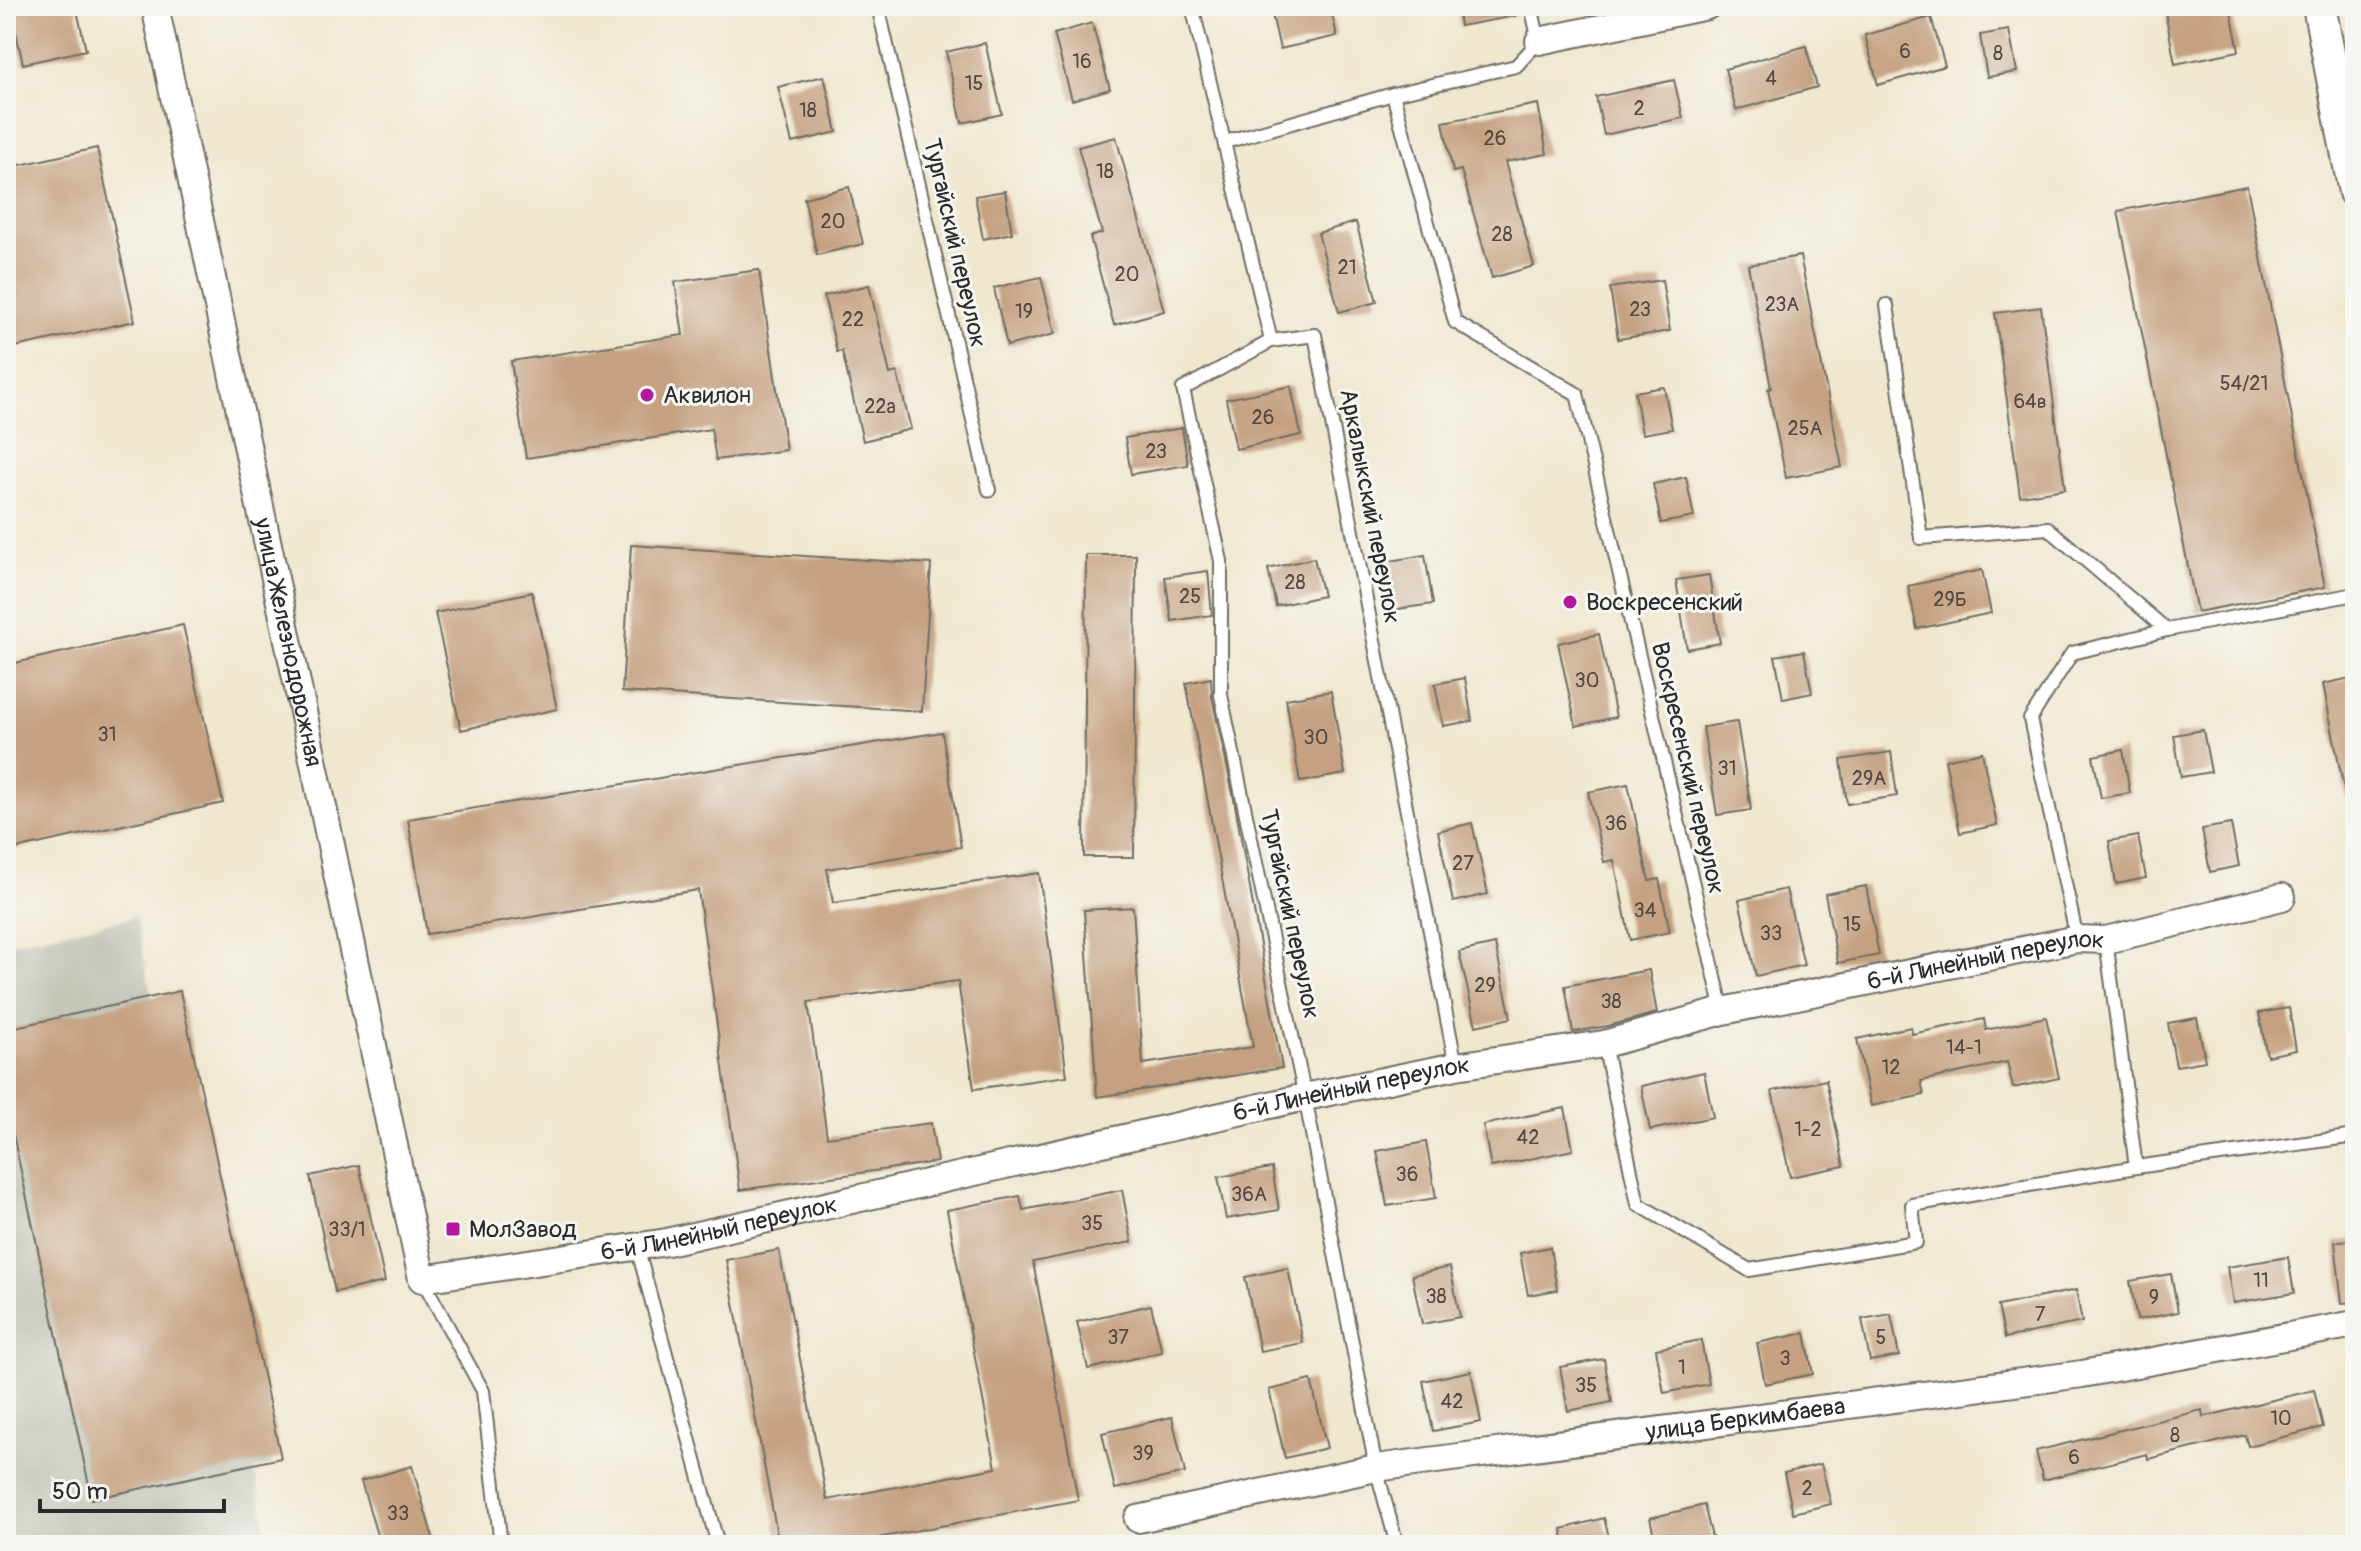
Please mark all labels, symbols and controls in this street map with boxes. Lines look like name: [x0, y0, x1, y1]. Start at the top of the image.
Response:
house number: 6: [1899, 39, 1911, 64]
house number: 8: [1993, 41, 2003, 66]
house number: 16: [1072, 49, 1092, 74]
house number: 4: [1765, 66, 1777, 91]
house number: 15: [965, 71, 983, 96]
house number: 2: [1633, 96, 1645, 121]
house number: 18: [799, 98, 817, 123]
house number: 26: [1484, 126, 1506, 151]
street label: Тургайский переулок: [917, 136, 993, 350]
house number: 18: [1096, 159, 1114, 184]
house number: 20: [821, 209, 845, 234]
house number: 28: [1491, 222, 1513, 247]
house number: 21: [1338, 255, 1357, 280]
house number: 20: [1115, 262, 1139, 287]
house number: 23А: [1765, 292, 1799, 317]
house number: 23: [1629, 297, 1651, 322]
house number: 19: [1015, 299, 1033, 324]
house number: 22: [842, 307, 864, 332]
house number: 54/21: [2220, 371, 2268, 396]
place label: Аквилон: [663, 381, 751, 410]
marker: Аквилон: [638, 386, 656, 404]
street label: Аркалыкский переулок: [1333, 386, 1407, 626]
house number: 64в: [2013, 389, 2047, 414]
house number: 22а: [864, 394, 896, 419]
house number: 26: [1252, 405, 1274, 430]
house number: 25А: [1788, 416, 1823, 441]
house number: 23: [1145, 439, 1167, 464]
street label: улица Железнодорожная: [248, 514, 329, 769]
house number: 28: [1284, 570, 1306, 595]
house number: 25: [1179, 584, 1201, 609]
house number: 29Б: [1933, 587, 1967, 612]
place label: Воскресенский: [1586, 588, 1743, 617]
marker: Воскресенский: [1561, 593, 1579, 611]
street label: Воскресенский переулок: [1645, 639, 1731, 897]
house number: 30: [1575, 668, 1599, 693]
house number: 31: [98, 722, 116, 747]
house number: 30: [1304, 725, 1328, 750]
house number: 31: [1718, 756, 1736, 781]
house number: 29А: [1852, 766, 1886, 791]
street label: Тургайский переулок: [1254, 807, 1326, 1021]
house number: 36: [1605, 811, 1627, 836]
house number: 27: [1452, 851, 1474, 876]
house number: 34: [1634, 898, 1657, 923]
house number: 15: [1843, 912, 1861, 937]
house number: 33: [1760, 921, 1782, 946]
street label: 6-й Линейный переулок: [1865, 924, 2105, 996]
house number: 29: [1474, 973, 1496, 998]
house number: 38: [1600, 989, 1622, 1014]
house number: 14-1: [1946, 1035, 1982, 1060]
street label: 6-й Линейный переулок: [1230, 1050, 1472, 1127]
house number: 12: [1882, 1055, 1901, 1080]
house number: 1-2: [1794, 1117, 1822, 1142]
house number: 42: [1517, 1125, 1539, 1150]
house number: 36: [1396, 1162, 1418, 1187]
house number: 36А: [1231, 1182, 1267, 1207]
street label: 6-й Линейный переулок: [599, 1189, 840, 1266]
house number: 35: [1081, 1211, 1103, 1236]
place label: МолЗавод: [469, 1215, 577, 1244]
house number: 33/1: [328, 1217, 366, 1242]
marker: МолЗавод: [444, 1220, 462, 1238]
house number: 11: [2253, 1268, 2269, 1293]
house number: 38: [1425, 1284, 1447, 1309]
house number: 9: [2149, 1285, 2159, 1310]
house number: 7: [2035, 1302, 2046, 1327]
house number: 37: [1107, 1325, 1129, 1350]
house number: 5: [1876, 1325, 1886, 1350]
house number: 3: [1779, 1346, 1791, 1371]
house number: 1: [1678, 1355, 1686, 1380]
house number: 35: [1575, 1373, 1597, 1398]
house number: 42: [1441, 1389, 1463, 1414]
street label: улица Беркимбаева: [1643, 1391, 1847, 1447]
house number: 10: [2270, 1406, 2292, 1431]
house number: 8: [2170, 1423, 2180, 1448]
house number: 39: [1132, 1441, 1154, 1466]
house number: 6: [2068, 1445, 2080, 1470]
scale bar: [40, 1463, 224, 1513]
house number: 2: [1801, 1476, 1813, 1501]
text: 50 m: [52, 1477, 108, 1506]
house number: 33: [387, 1501, 409, 1526]

